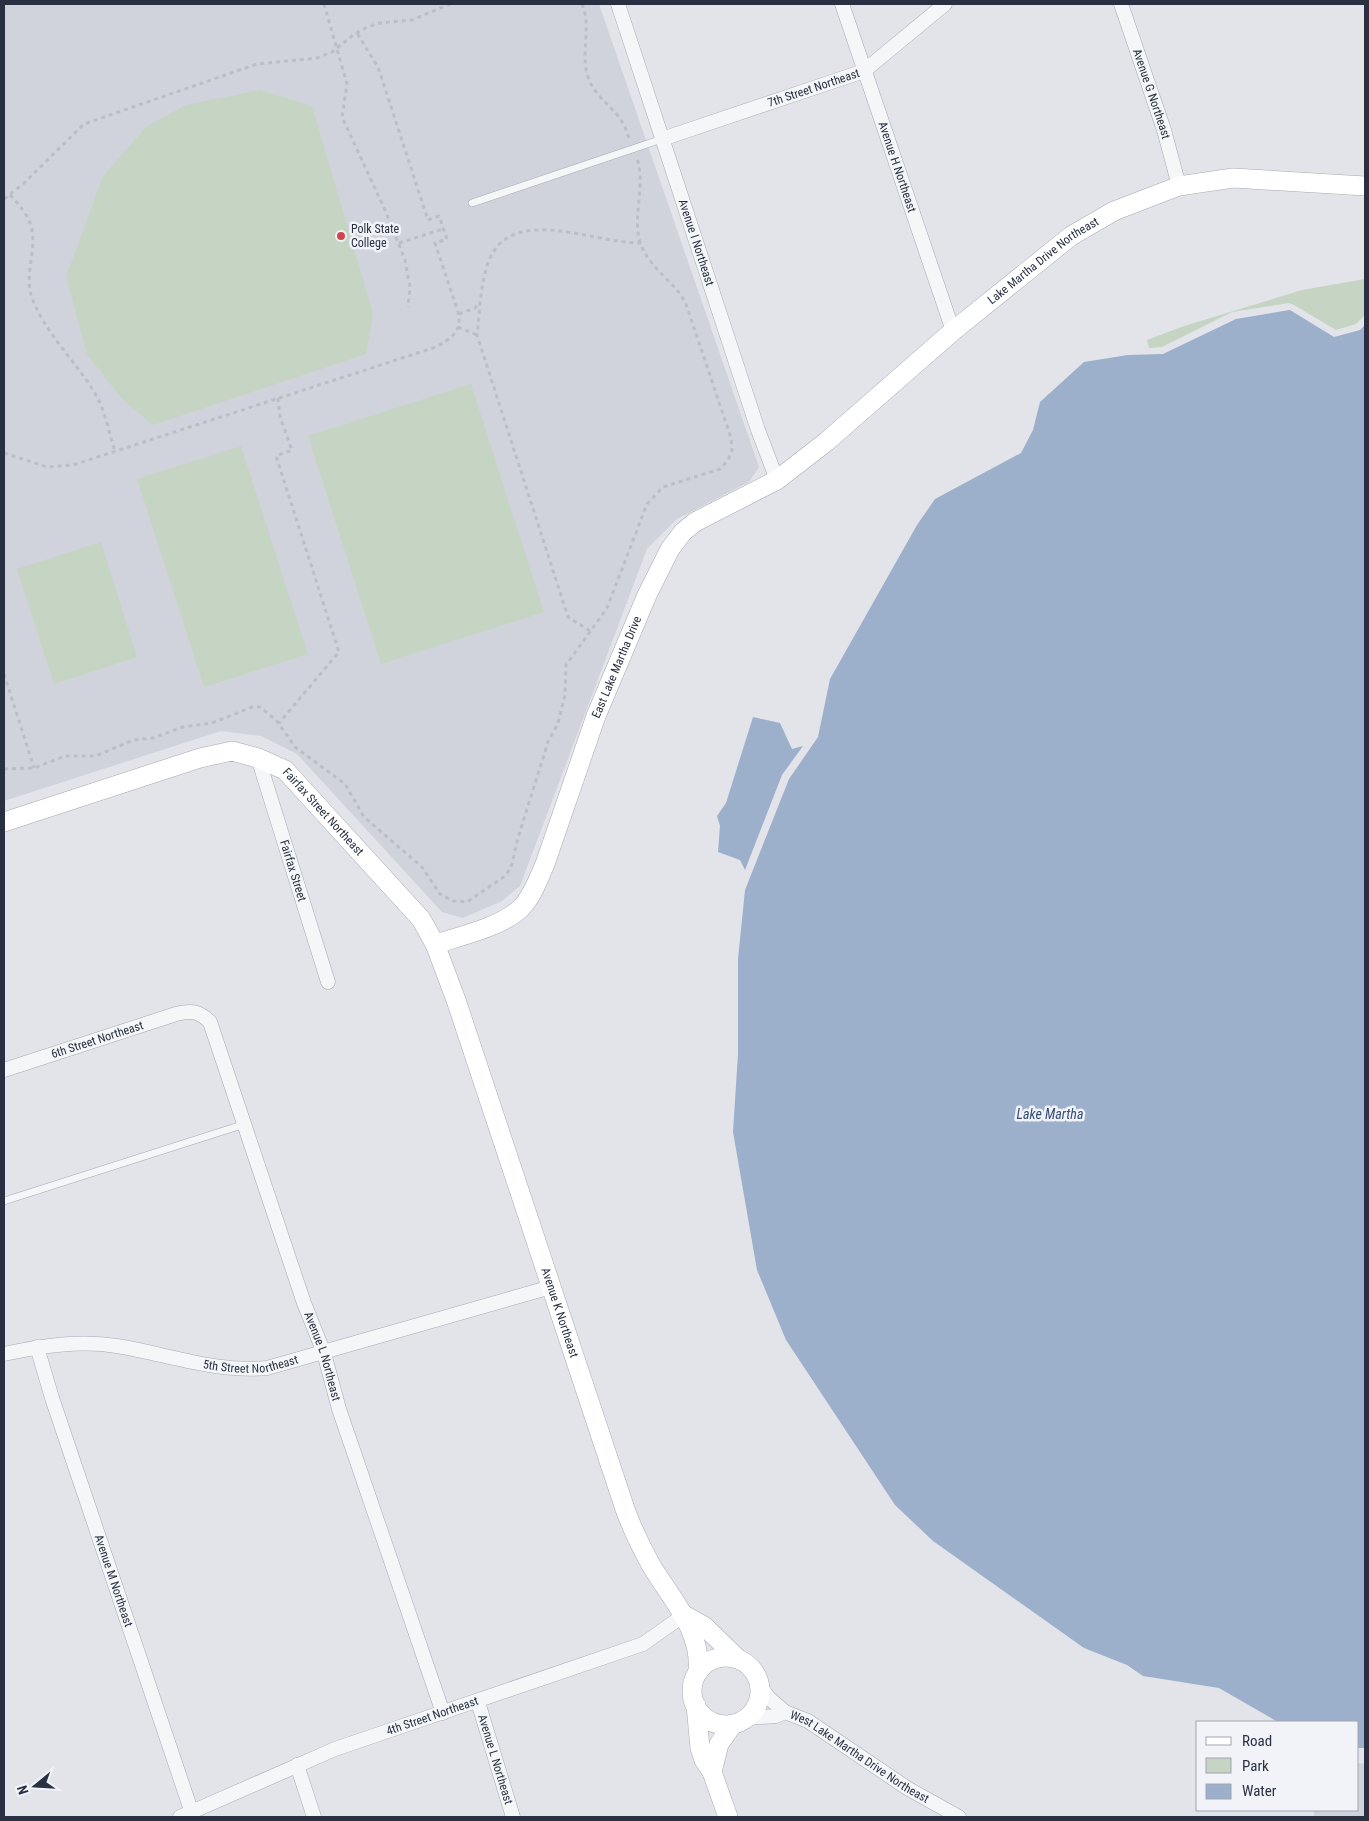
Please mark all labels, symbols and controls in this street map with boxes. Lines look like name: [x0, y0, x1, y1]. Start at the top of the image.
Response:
street label: Avenue G Northeast: [1130, 47, 1173, 141]
street label: 7th Street Northeast: [766, 66, 862, 110]
street label: Avenue H Northeast: [875, 120, 919, 214]
street label: Avenue I Northeast: [676, 197, 717, 288]
street label: Lake Martha Drive Northeast: [985, 214, 1102, 307]
place label: Polk State College: [351, 222, 400, 250]
marker: Polk State College: [335, 230, 347, 242]
street label: East Lake Martha Drive: [589, 614, 644, 720]
street label: Fairfax Street Northeast: [280, 765, 367, 859]
street label: Fairfax Street: [277, 838, 309, 903]
street label: 6th Street Northeast: [49, 1018, 145, 1061]
water label: Lake Martha: [1017, 1106, 1083, 1122]
street label: Avenue K Northeast: [538, 1266, 581, 1360]
street label: Avenue L Northeast: [301, 1310, 344, 1403]
street label: 5th Street Northeast: [202, 1352, 300, 1376]
street label: Avenue M Northeast: [92, 1533, 136, 1629]
street label: 4th Street Northeast: [384, 1694, 480, 1738]
street label: West Lake Martha Drive Northeast: [788, 1708, 932, 1806]
street label: Avenue L Northeast: [475, 1713, 516, 1806]
legend: [1196, 1721, 1359, 1811]
text: Road: [1242, 1732, 1272, 1750]
text: Park: [1242, 1757, 1269, 1775]
north arrow: [10, 1761, 60, 1811]
text: Water: [1242, 1782, 1277, 1800]
text: N: [14, 1783, 32, 1797]

